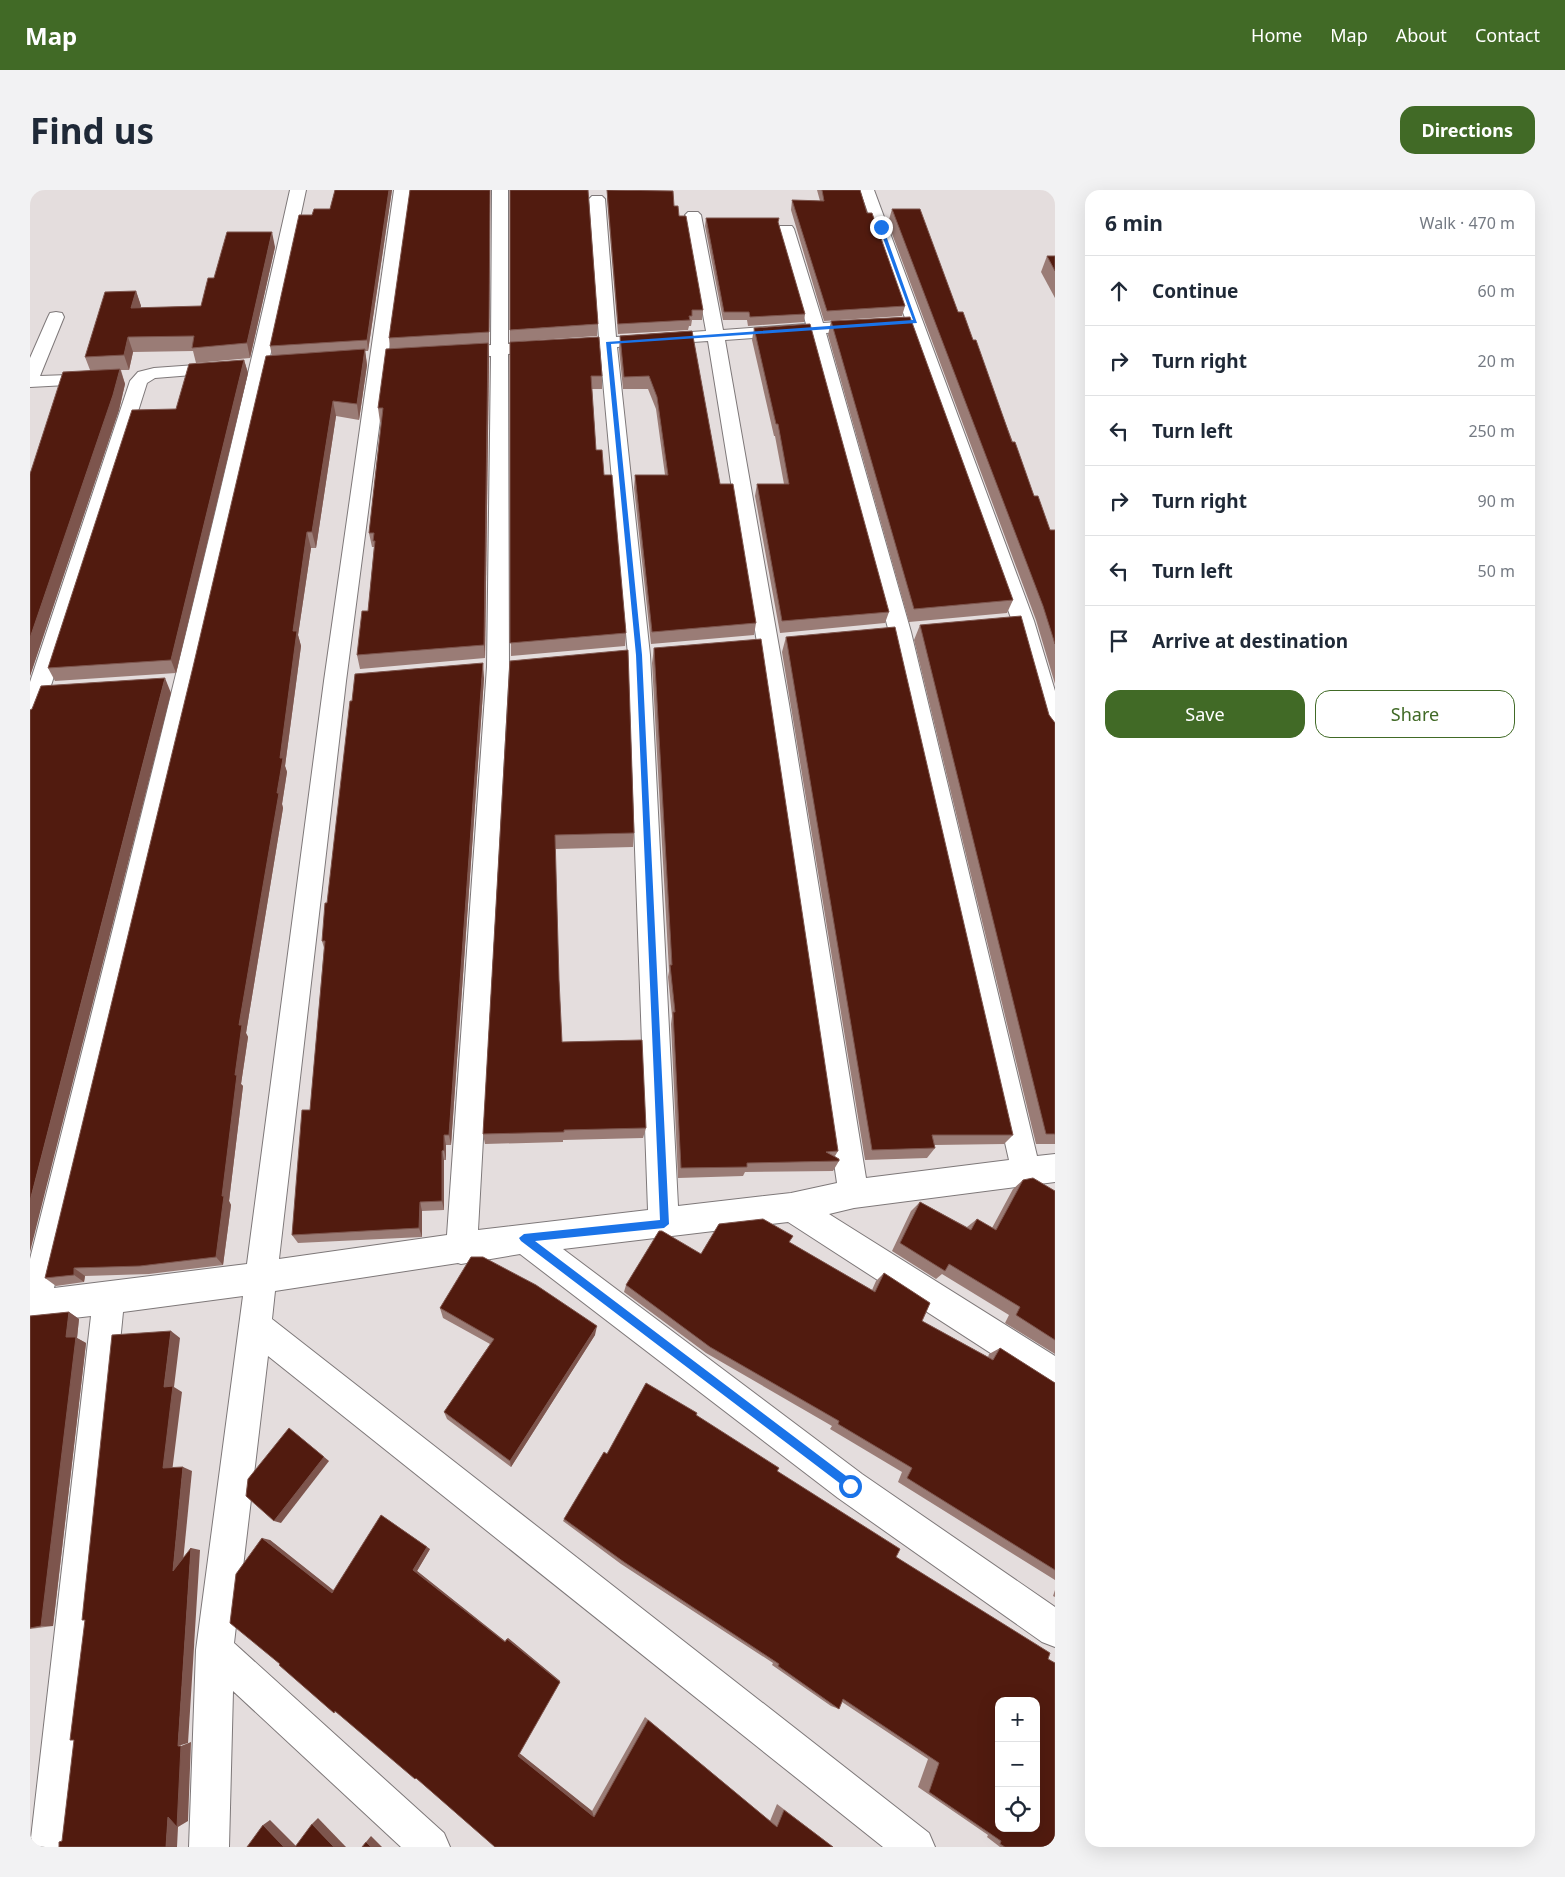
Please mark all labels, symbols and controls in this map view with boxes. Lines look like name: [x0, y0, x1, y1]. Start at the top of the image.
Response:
text: Map: [25, 19, 77, 52]
text: Home: [1251, 23, 1302, 47]
text: Map: [1330, 23, 1368, 47]
text: About: [1396, 23, 1447, 47]
text: Contact: [1475, 23, 1540, 47]
button: Directions: [1400, 106, 1535, 154]
text: Find us: [30, 107, 154, 154]
text: 6 min: [1105, 209, 1163, 237]
text: Walk · 470 m: [1420, 212, 1515, 234]
route end: [870, 216, 893, 239]
icon: ahead: [1105, 277, 1133, 305]
text: Continue: [1152, 278, 1238, 304]
text: 60 m: [1478, 280, 1515, 302]
icon: right: [1105, 347, 1133, 375]
text: Turn right: [1152, 348, 1247, 374]
text: 20 m: [1478, 350, 1515, 372]
icon: left: [1105, 417, 1133, 445]
text: Turn left: [1152, 418, 1233, 444]
text: 250 m: [1468, 420, 1515, 442]
icon: right: [1105, 487, 1133, 515]
text: Turn right: [1152, 488, 1247, 514]
text: 90 m: [1478, 490, 1515, 512]
icon: left: [1105, 557, 1133, 585]
text: Turn left: [1152, 558, 1233, 584]
text: 50 m: [1478, 560, 1515, 582]
icon: arrive: [1105, 627, 1133, 655]
text: Arrive at destination: [1152, 628, 1348, 654]
button: Save: [1105, 690, 1305, 738]
button: Share: [1315, 690, 1515, 738]
route start: [839, 1475, 862, 1498]
map controls: [995, 1697, 1040, 1832]
button: +: [995, 1697, 1040, 1742]
button: −: [995, 1742, 1040, 1787]
button: locate: [995, 1787, 1040, 1832]

